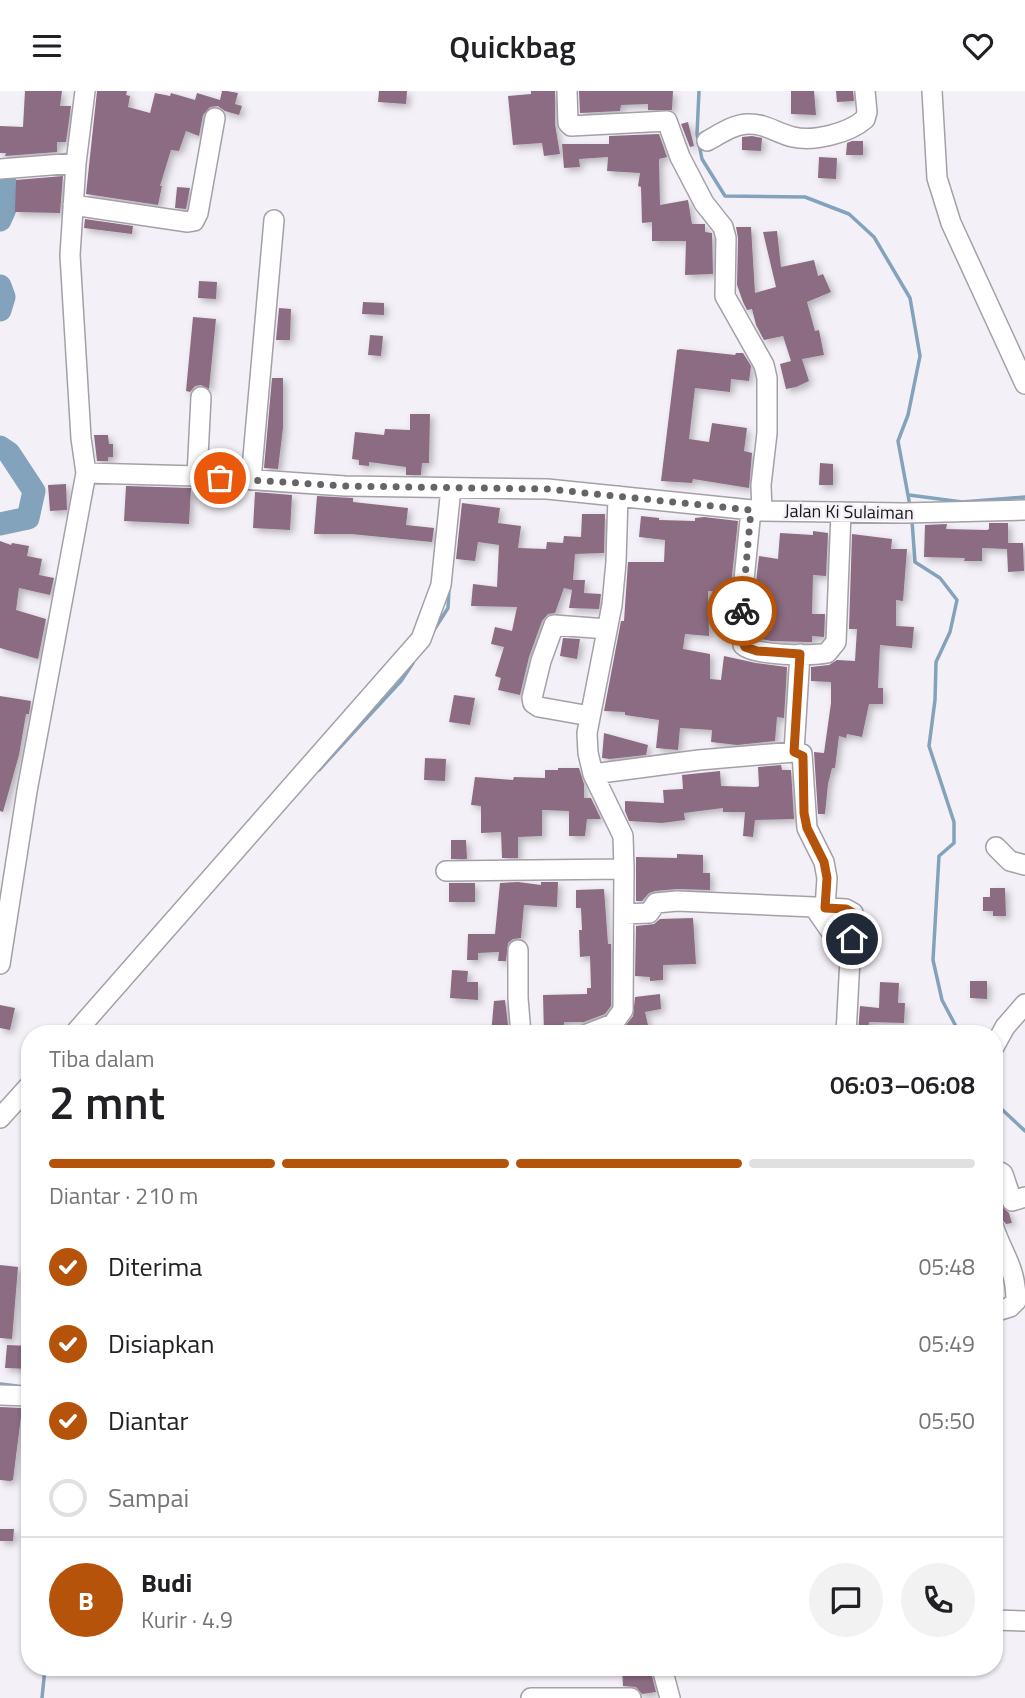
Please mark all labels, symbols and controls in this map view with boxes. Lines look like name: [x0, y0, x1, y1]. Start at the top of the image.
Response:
text: Quickbag: [449, 22, 576, 70]
icon: menu: [28, 27, 66, 65]
icon: heart: [959, 27, 997, 65]
pin: [190, 448, 250, 508]
icon: bag: [201, 459, 239, 497]
street label: Jalan Ki Sulaiman: [784, 497, 914, 526]
courier: [707, 576, 777, 646]
icon: bike: [723, 592, 761, 630]
pin: [822, 909, 882, 969]
icon: home: [833, 920, 871, 958]
text: Tiba dalam: [49, 1041, 155, 1076]
text: 06:03–06:08: [830, 1065, 975, 1104]
text: 2 mnt: [49, 1067, 165, 1137]
text: Diantar · 210 m: [49, 1178, 198, 1213]
text: Diterima: [108, 1247, 202, 1286]
icon: check: [49, 1248, 87, 1286]
text: 05:48: [918, 1249, 975, 1284]
text: Disiapkan: [108, 1324, 214, 1363]
icon: check: [49, 1325, 87, 1363]
text: 05:49: [918, 1326, 975, 1361]
text: Diantar: [108, 1401, 189, 1440]
icon: check: [49, 1402, 87, 1440]
text: 05:50: [918, 1403, 975, 1438]
text: Sampai: [108, 1478, 189, 1517]
text: Budi: [141, 1563, 192, 1602]
button: chat: [809, 1563, 883, 1637]
button: phone: [901, 1563, 975, 1637]
text: B: [78, 1581, 94, 1620]
text: Kurir · 4.9: [141, 1602, 233, 1637]

